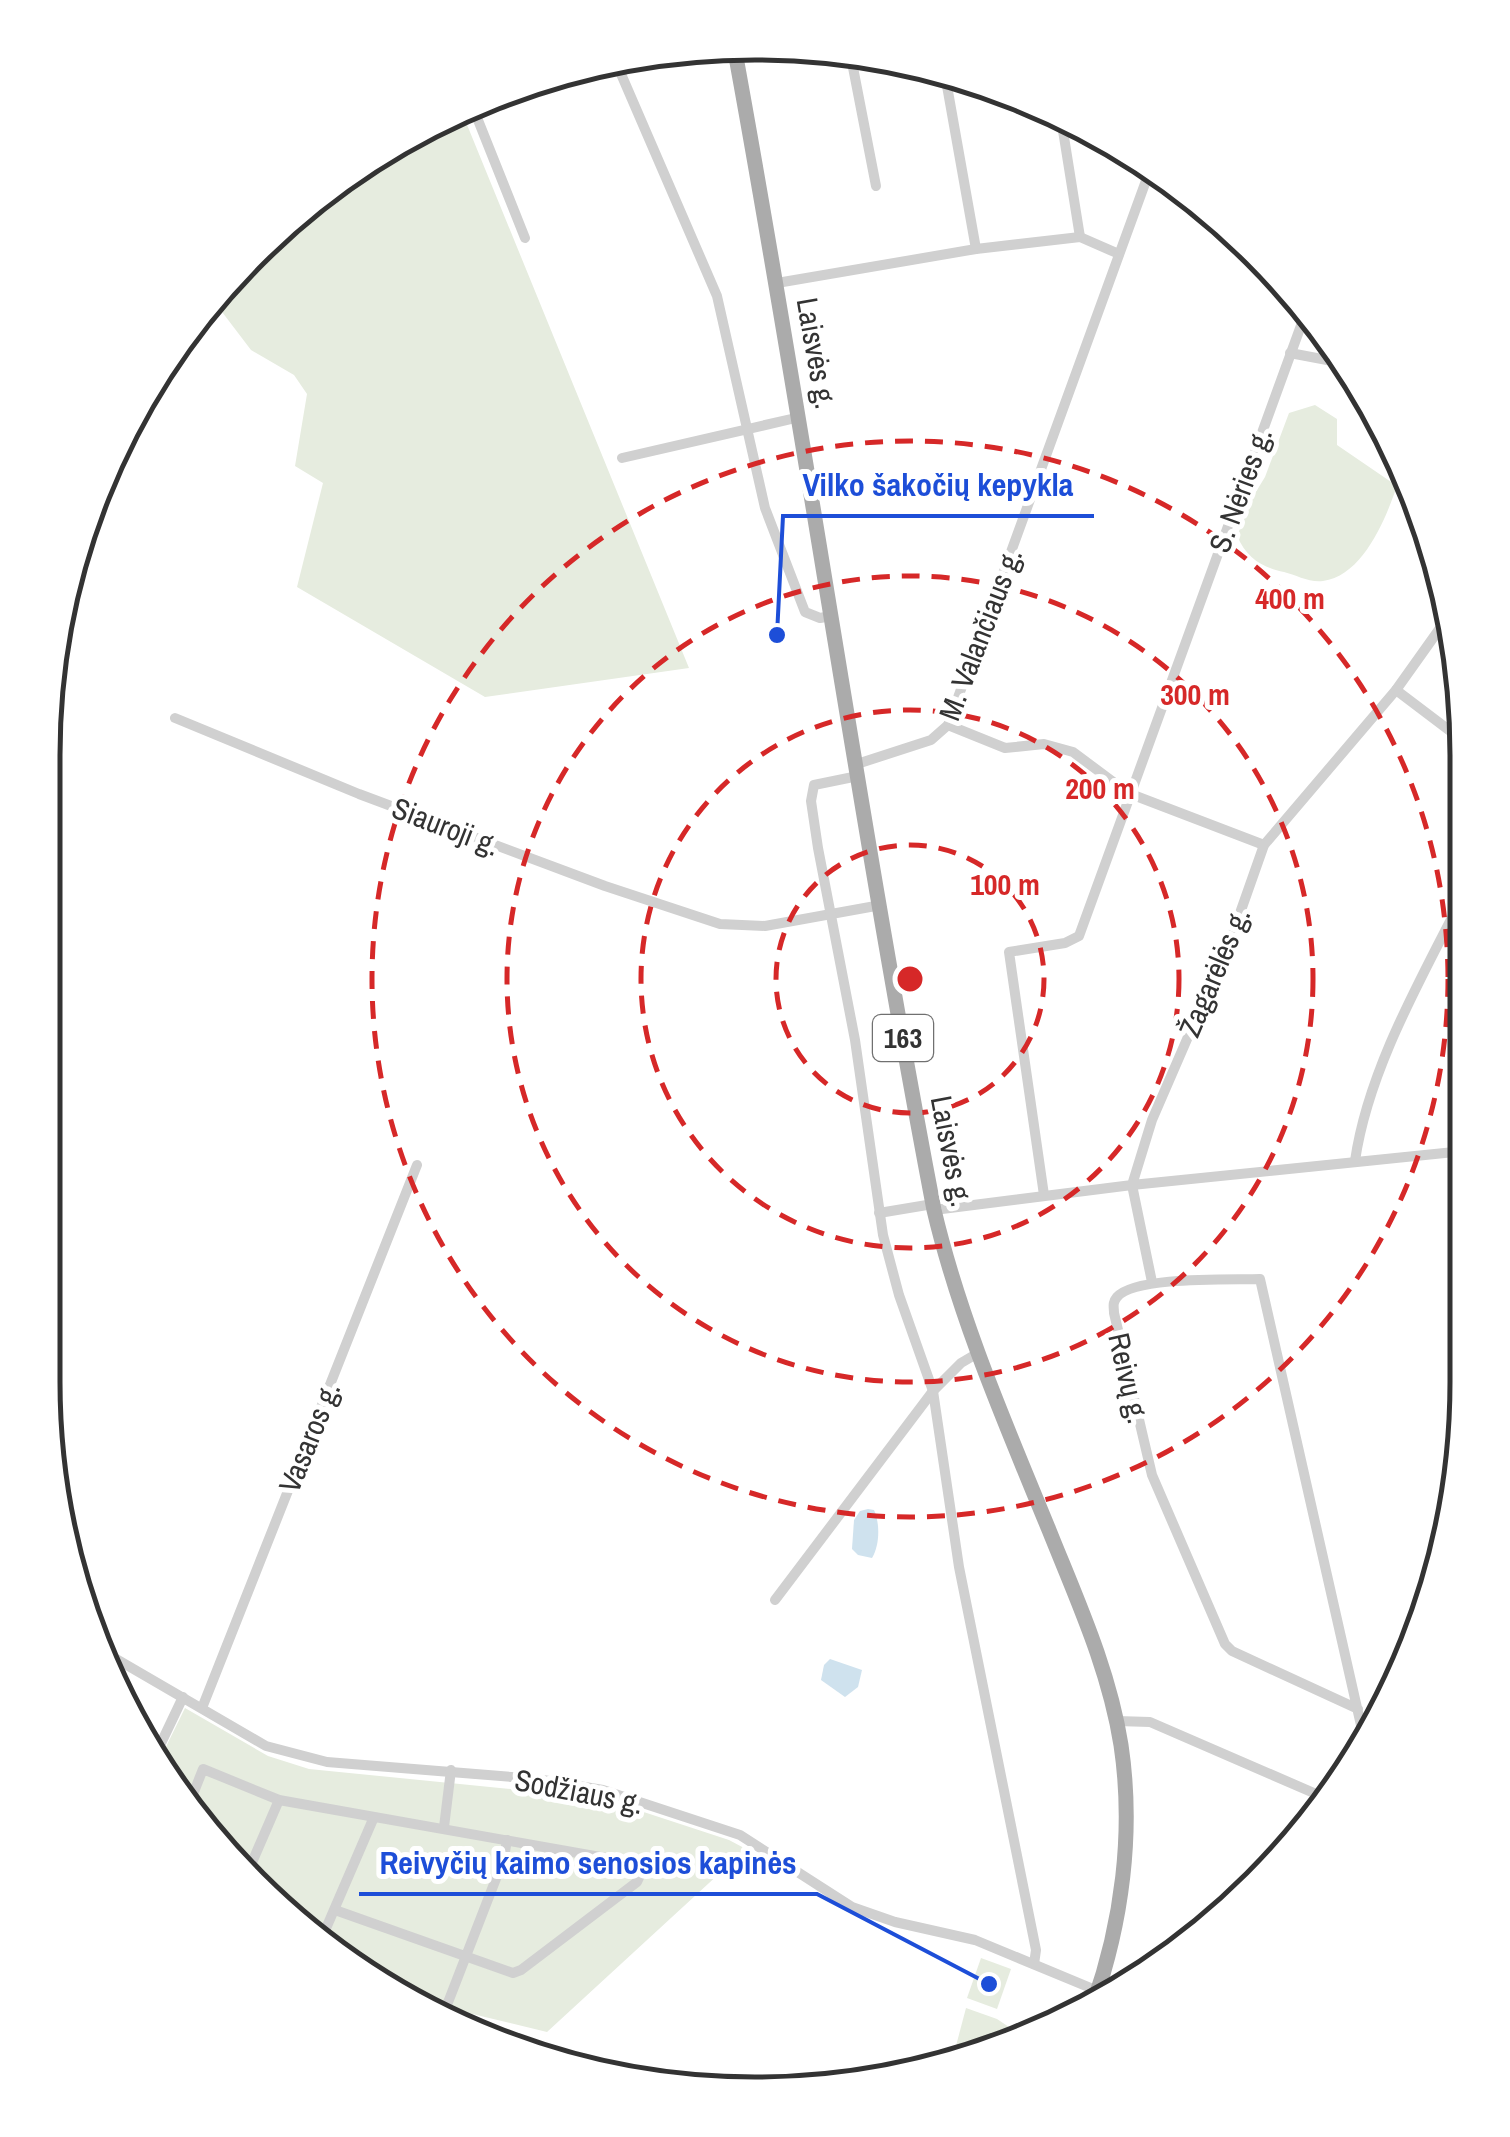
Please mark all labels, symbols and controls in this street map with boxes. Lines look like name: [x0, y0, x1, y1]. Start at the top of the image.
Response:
street label: Laisvės g.: [788, 294, 846, 412]
street label: S. Nėries g.: [1199, 422, 1281, 558]
callout: Vilko šakočių kepykla: [783, 454, 1094, 516]
text: Vilko šakočių kepykla: [803, 463, 1074, 506]
street label: M. Valančiaus g.: [929, 542, 1031, 726]
text: 400 m: [1255, 578, 1325, 618]
text: 300 m: [1160, 674, 1230, 714]
text: 200 m: [1065, 768, 1135, 808]
street label: Siauroji g.: [386, 787, 506, 865]
text: 100 m: [970, 864, 1040, 904]
street label: Žagarėlės g.: [1169, 901, 1259, 1043]
centre of rings: [892, 961, 928, 997]
road number: 163: [873, 1015, 933, 1061]
street label: Laisvės g.: [922, 1092, 982, 1210]
street label: Reivų g.: [1099, 1329, 1159, 1427]
street label: Vasaros g.: [269, 1376, 349, 1498]
street label: Sodžiaus g.: [511, 1759, 647, 1823]
callout: Reivyčių kaimo senosios kapinės: [359, 1832, 817, 1894]
text: Reivyčių kaimo senosios kapinės: [379, 1841, 797, 1884]

